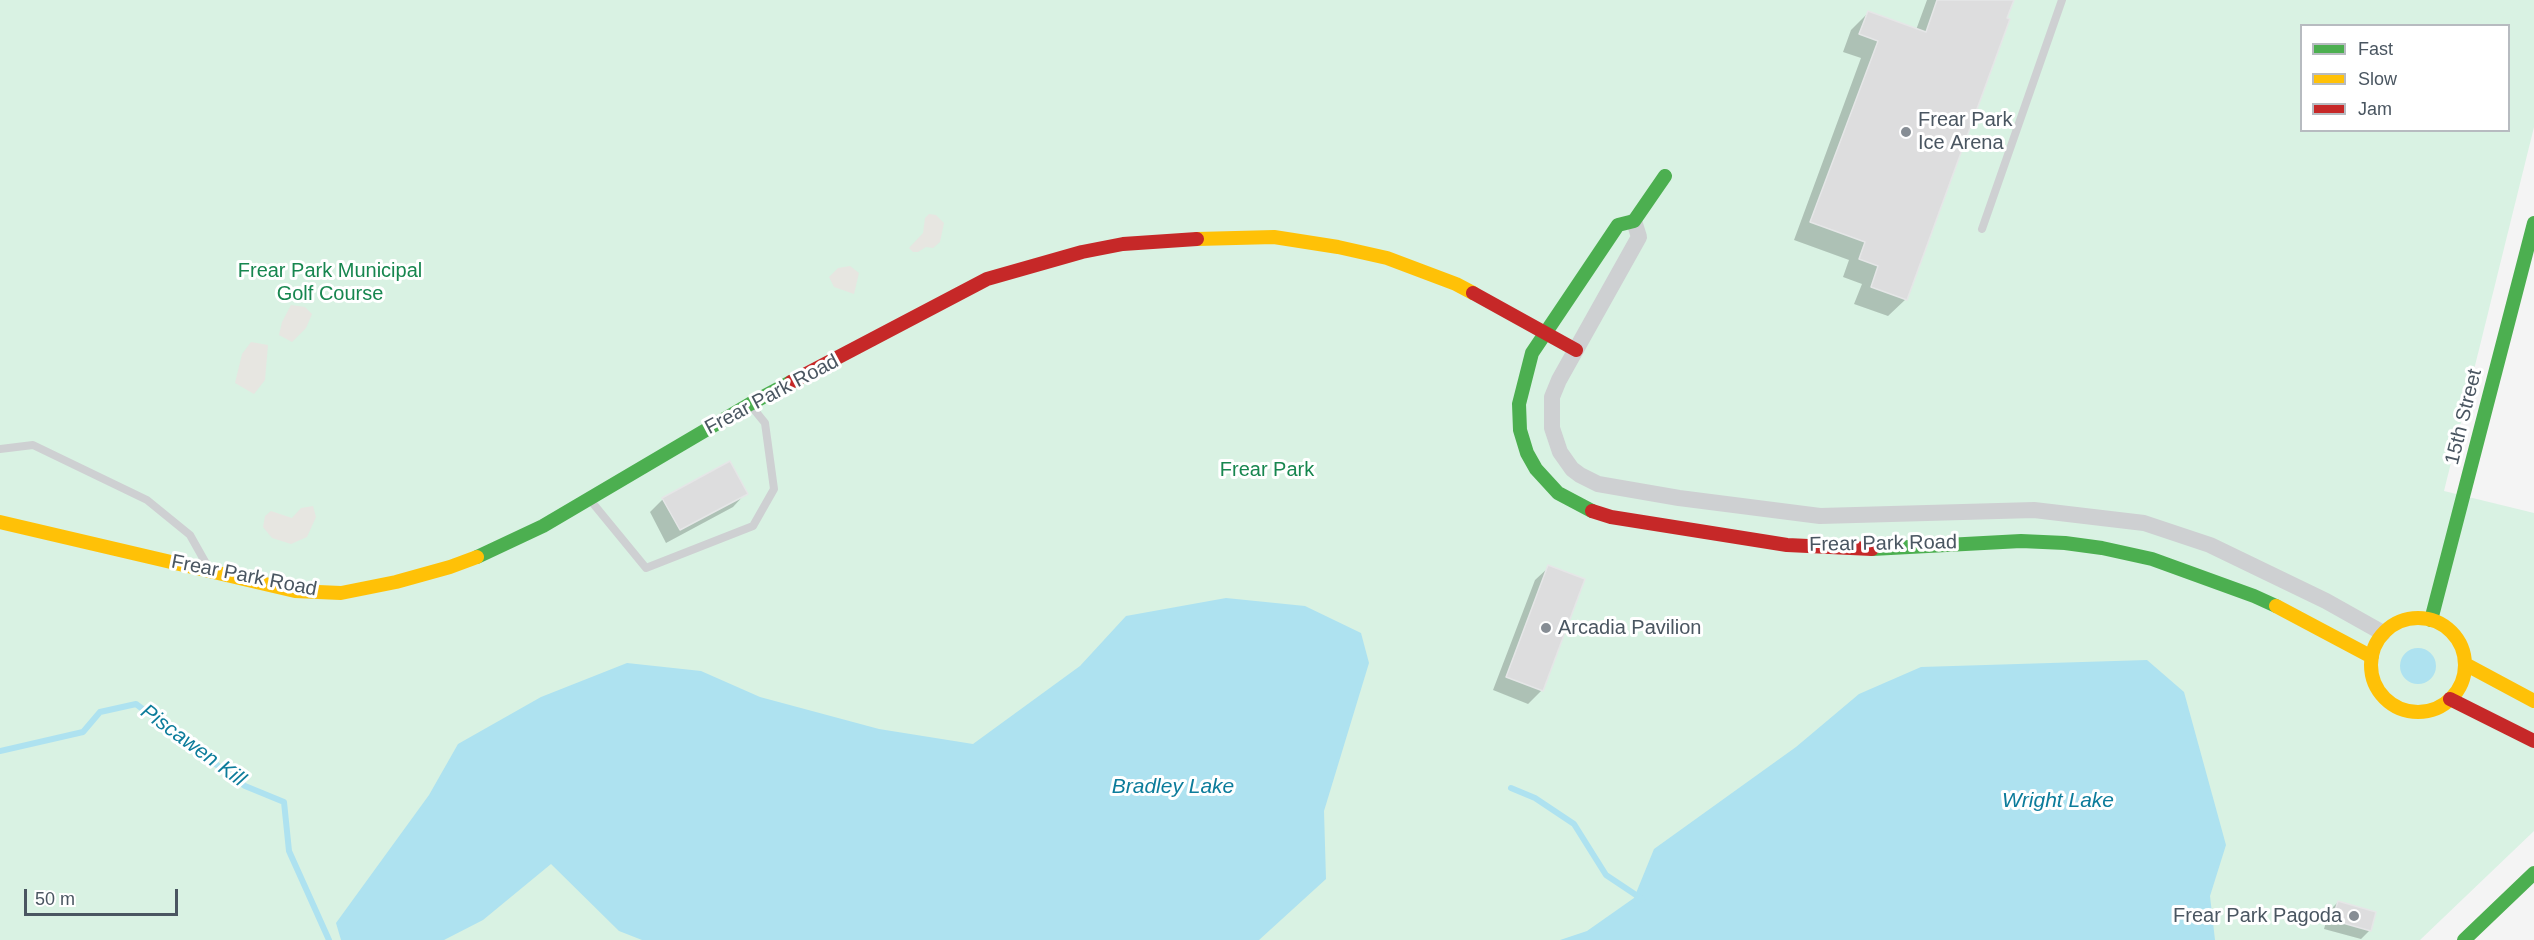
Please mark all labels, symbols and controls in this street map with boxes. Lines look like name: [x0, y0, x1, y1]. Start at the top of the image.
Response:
legend: [2300, 24, 2510, 132]
text: Fast: [2358, 39, 2393, 59]
text: Slow: [2358, 69, 2397, 89]
text: Jam: [2358, 99, 2392, 119]
place label: Frear Park Ice Arena: [1918, 108, 2012, 155]
marker: Frear Park Ice Arena: [1899, 125, 1913, 139]
park label: Frear Park Municipal Golf Course: [238, 259, 422, 306]
street label: Frear Park Road: [701, 350, 843, 440]
street label: 15th Street: [2441, 367, 2487, 467]
park label: Frear Park: [1220, 458, 1314, 482]
street label: Frear Park Road: [1809, 531, 1957, 557]
street label: Frear Park Road: [169, 550, 319, 602]
place label: Arcadia Pavilion: [1558, 616, 1701, 640]
marker: Arcadia Pavilion: [1539, 621, 1553, 635]
water label: Piscawen Kill: [136, 699, 250, 793]
water label: Bradley Lake: [1112, 774, 1234, 800]
water label: Wright Lake: [2002, 788, 2114, 814]
scale bar: [27, 877, 182, 915]
text: 50 m: [35, 889, 75, 909]
place label: Frear Park Pagoda: [2173, 904, 2342, 928]
marker: Frear Park Pagoda: [2347, 909, 2361, 923]

